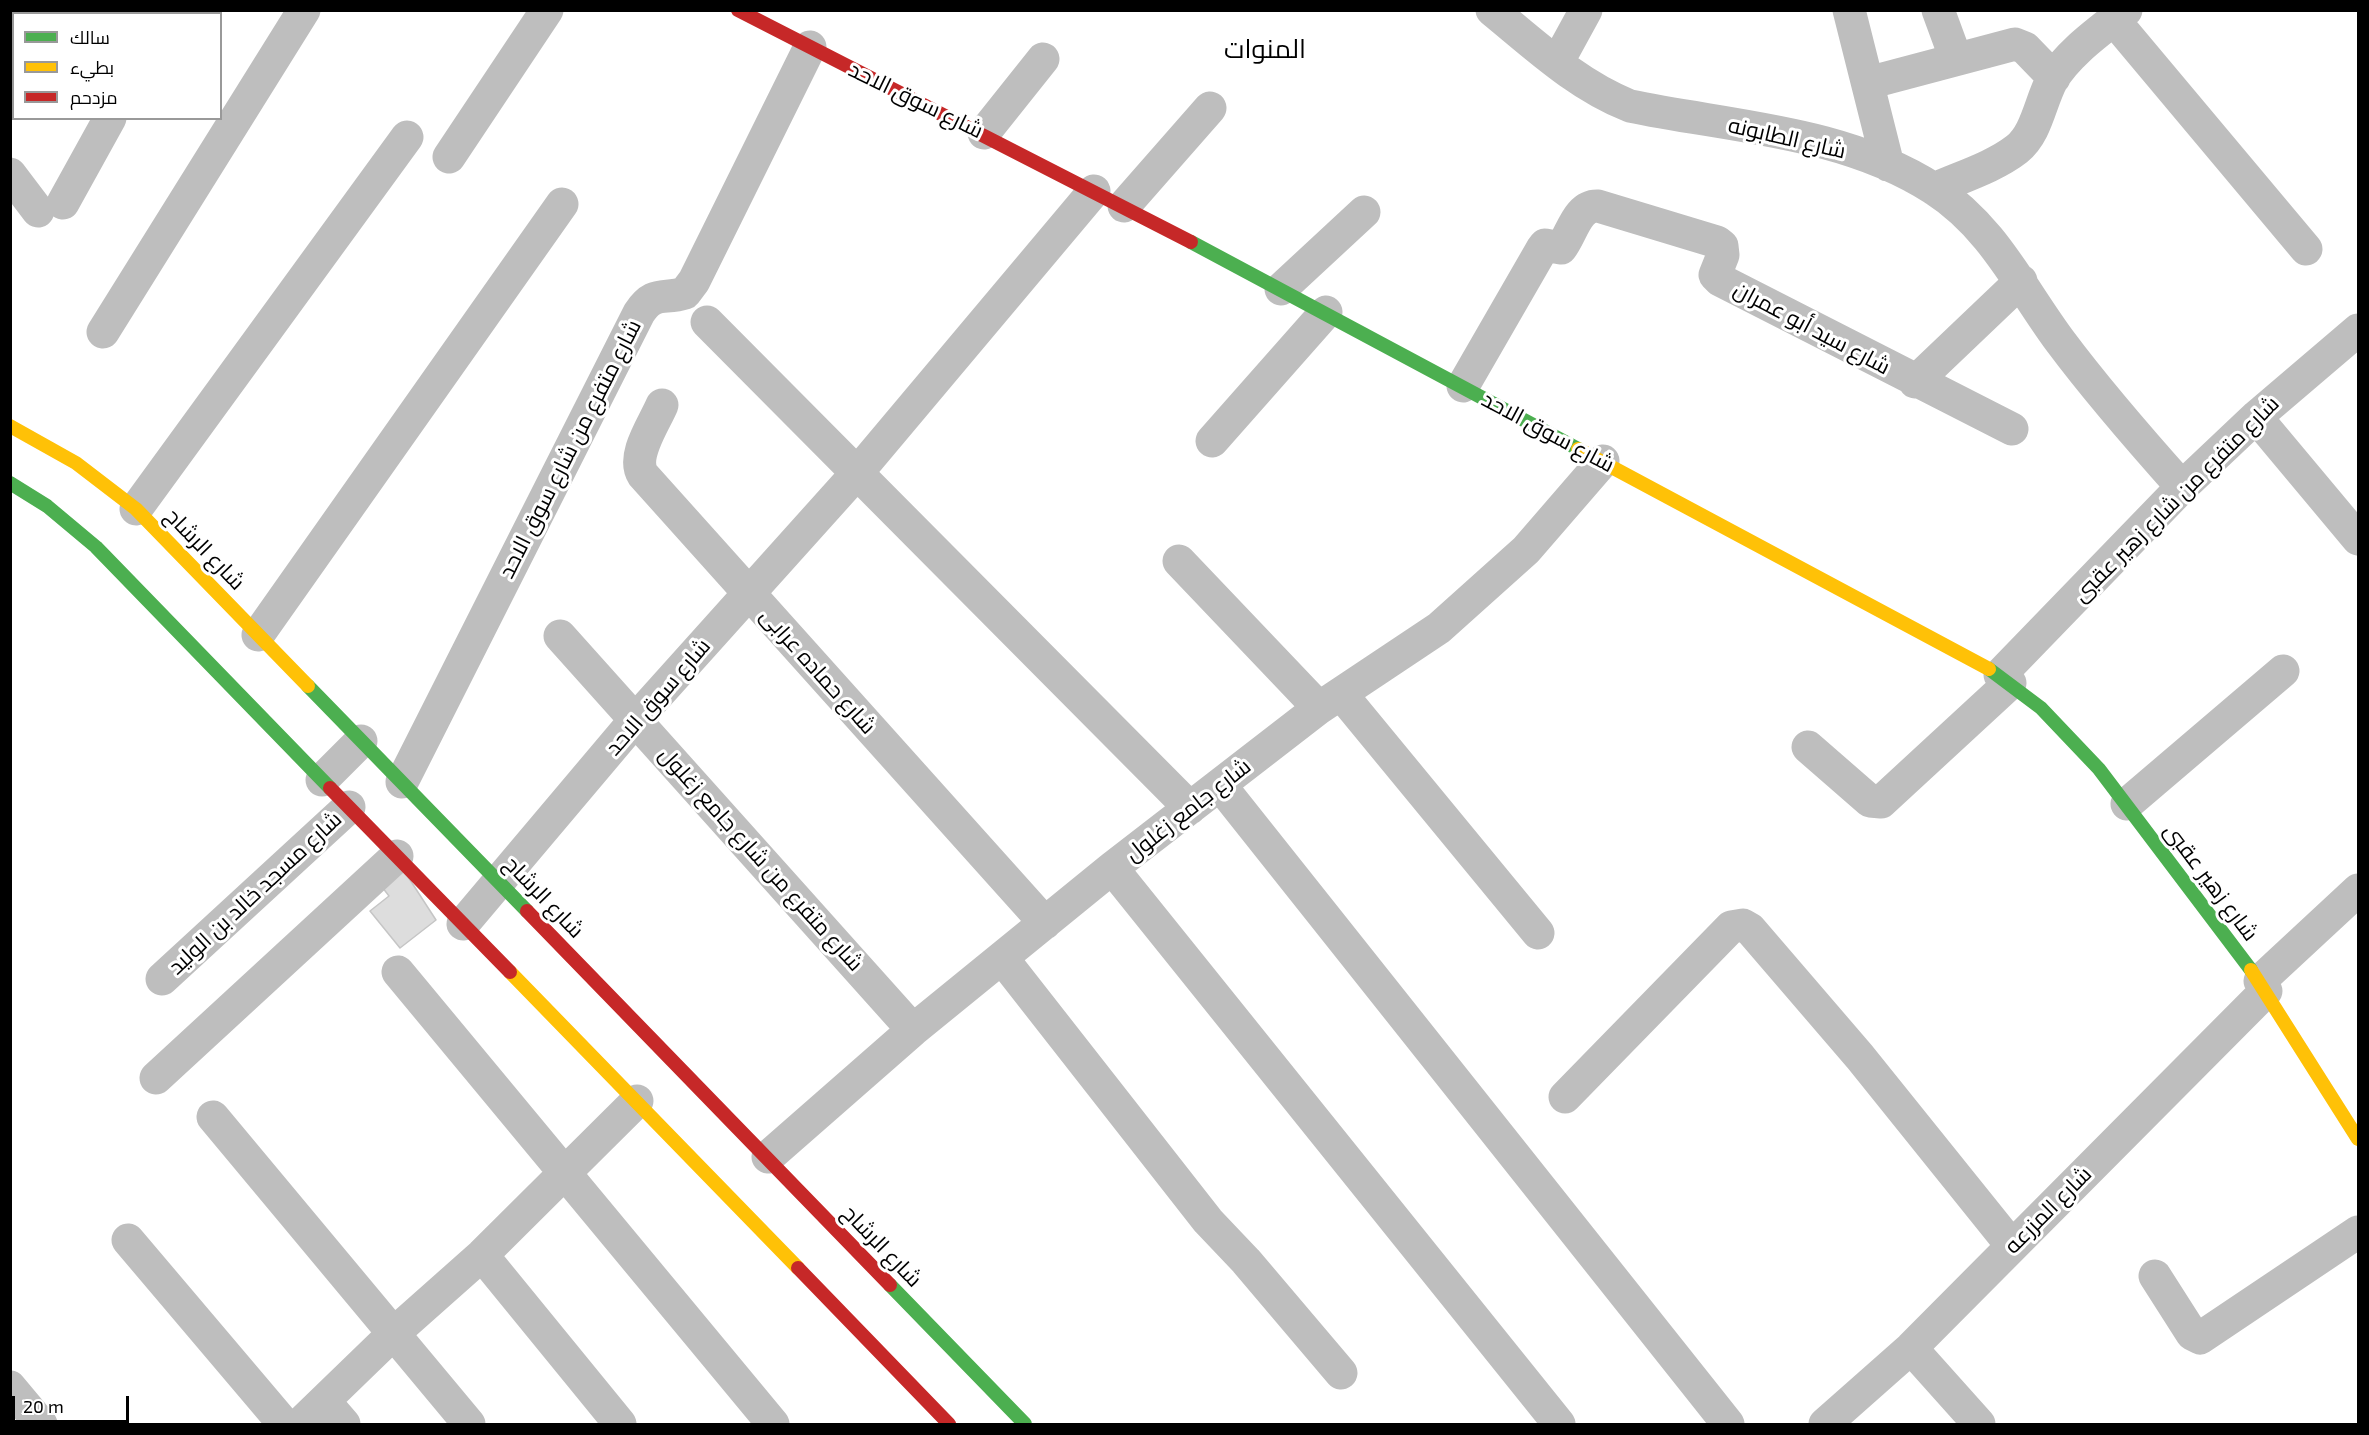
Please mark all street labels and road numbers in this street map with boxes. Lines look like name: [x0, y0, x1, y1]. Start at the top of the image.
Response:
street label: شارع سوق الاحد: [844, 56, 988, 144]
street label: شارع الطابونه: [1726, 112, 1848, 164]
street label: شارع سيد أبو عمران: [1729, 276, 1895, 380]
street label: شارع متفرع من شارع سوق الاحد: [493, 315, 647, 583]
street label: شارع سوق الاحد: [1477, 386, 1619, 478]
street label: شارع متفرع من شارع زهير عقبى: [2067, 390, 2285, 608]
street label: شارع الرشاح: [160, 503, 250, 595]
street label: شارع حماده عرابى: [755, 603, 881, 739]
street label: شارع سوق الاحد: [600, 633, 716, 761]
street label: شارع متفرع من شارع جامع زغلول: [653, 742, 869, 976]
street label: شارع جامع زغلول: [1120, 753, 1256, 867]
street label: شارع مسجد خالد بن الوليد: [163, 806, 347, 980]
street label: شارع زهير عقبى: [2158, 818, 2264, 946]
street label: شارع الرشاح: [499, 851, 589, 943]
street label: شارع المزرعه: [1999, 1161, 2097, 1259]
street label: شارع الرشاح: [837, 1200, 927, 1292]

